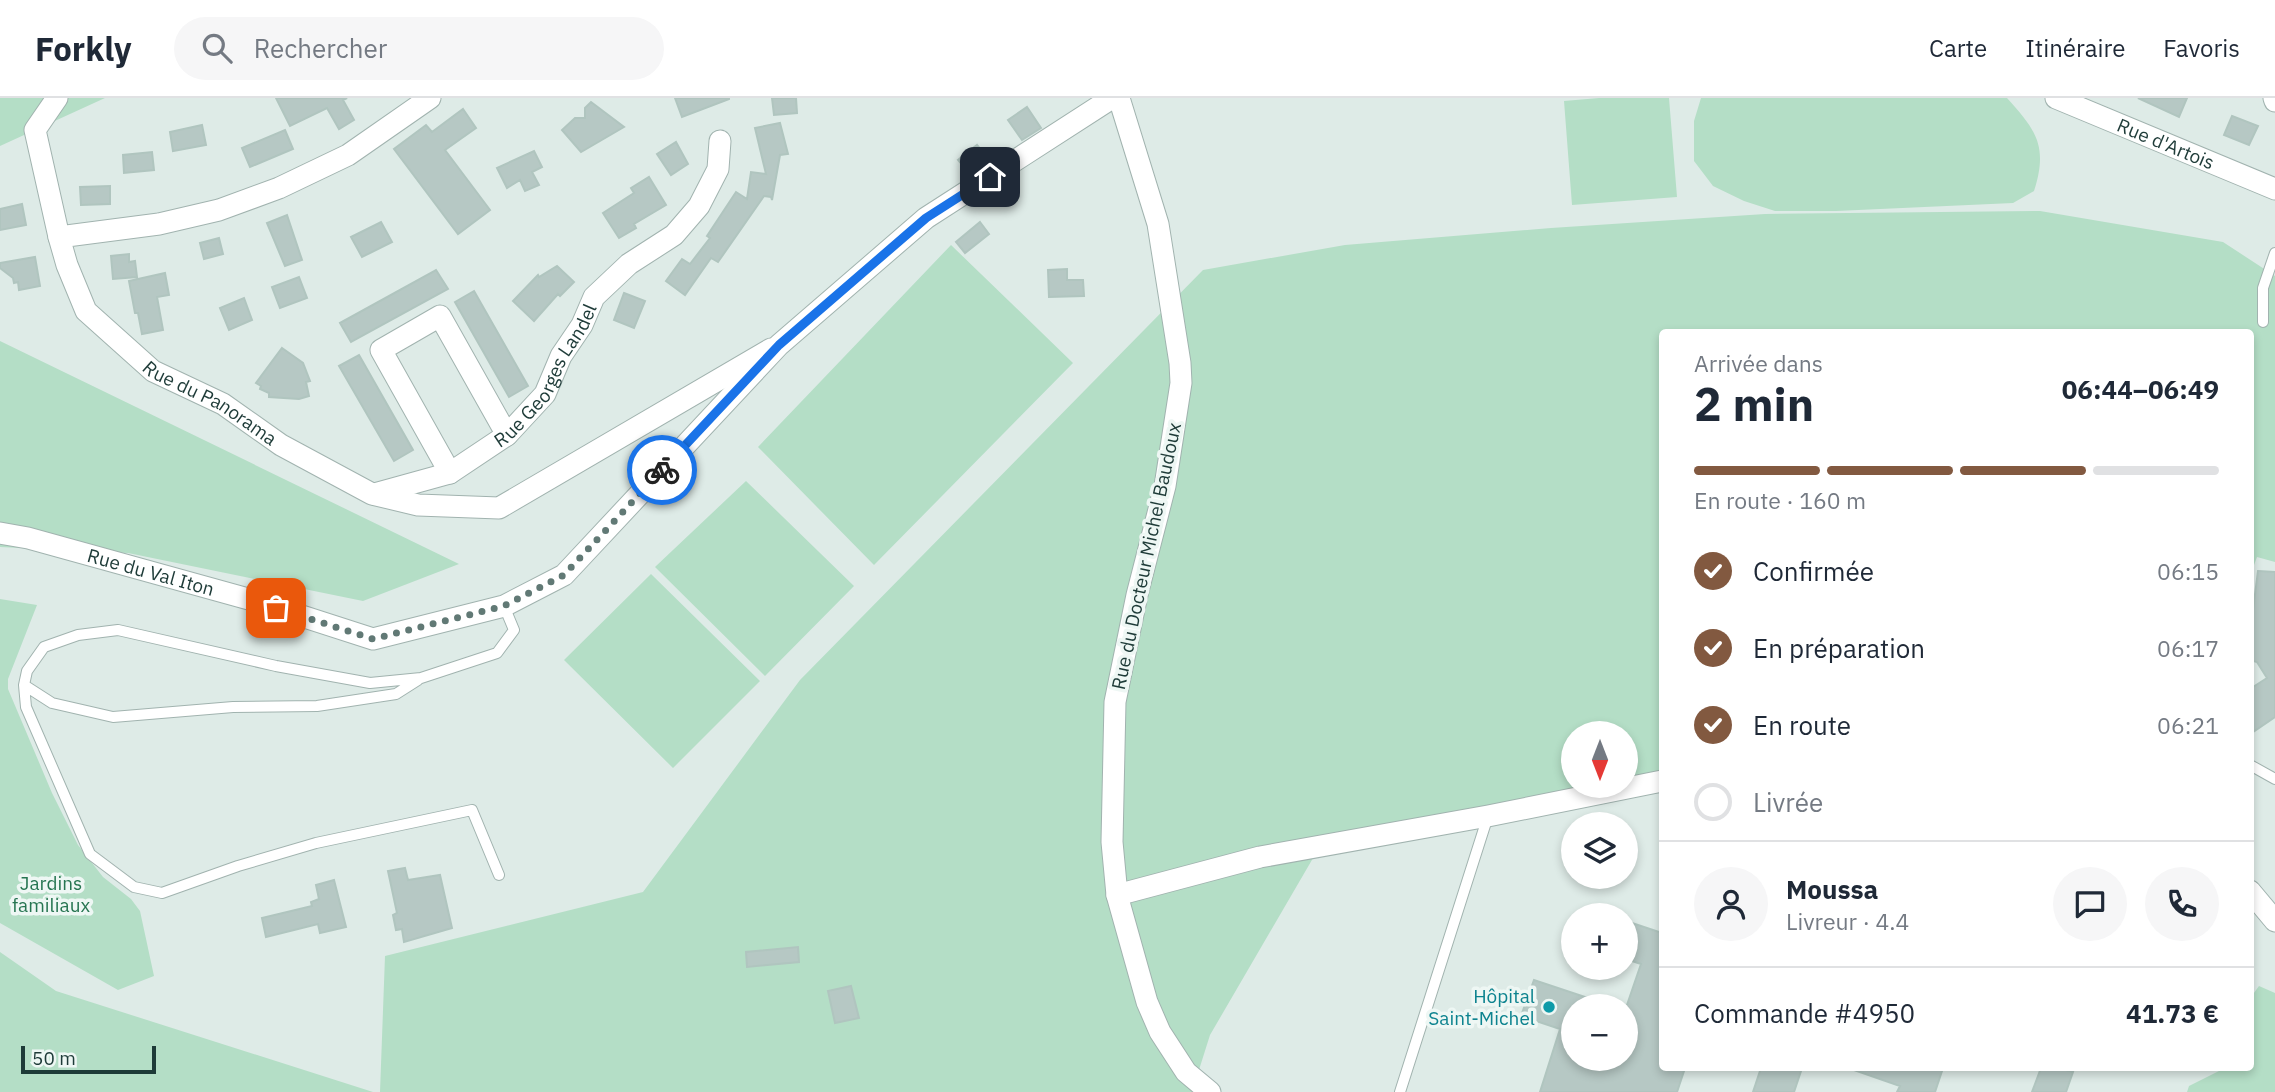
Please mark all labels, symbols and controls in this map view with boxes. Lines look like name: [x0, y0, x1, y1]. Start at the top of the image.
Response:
search box: [174, 17, 664, 80]
text: Forkly: [35, 27, 132, 70]
icon: search: [198, 29, 236, 67]
text: Rechercher: [254, 31, 387, 65]
text: Carte: [1929, 32, 1987, 64]
text: Itinéraire: [2025, 32, 2125, 64]
text: Favoris: [2163, 32, 2240, 64]
street label: Rue d'Artois: [2114, 113, 2218, 175]
pin: [960, 147, 1020, 207]
icon: home: [971, 158, 1009, 196]
street label: Rue Georges Landel: [489, 300, 602, 452]
text: Arrivée dans: [1694, 348, 1823, 378]
street label: Rue du Panorama: [138, 355, 282, 450]
text: 06:44–06:49: [2062, 372, 2219, 406]
text: 2 min: [1694, 374, 1814, 434]
street label: Rue du Docteur Michel Baudoux: [1106, 420, 1186, 692]
courier: [627, 435, 697, 505]
icon: bike: [643, 451, 681, 489]
text: En route · 160 m: [1694, 485, 1866, 515]
street label: Rue du Val Iton: [85, 543, 217, 601]
icon: check: [1694, 552, 1732, 590]
text: Confirmée: [1753, 554, 1874, 588]
text: 06:15: [2157, 556, 2219, 586]
pin: [246, 578, 306, 638]
icon: bag: [257, 589, 295, 627]
icon: check: [1694, 629, 1732, 667]
text: En préparation: [1753, 631, 1925, 665]
text: 06:17: [2157, 633, 2219, 663]
icon: check: [1694, 706, 1732, 744]
text: En route: [1753, 708, 1851, 742]
text: 06:21: [2157, 710, 2219, 740]
north arrow: [1561, 721, 1638, 798]
map controls: [1561, 721, 1638, 1071]
text: Livrée: [1753, 785, 1823, 819]
button: layers: [1561, 812, 1638, 889]
button: person: [1694, 867, 1768, 941]
button: chat: [2053, 867, 2127, 941]
button: phone: [2145, 867, 2219, 941]
park label: Jardins familiaux: [12, 871, 90, 917]
text: Moussa: [1786, 872, 1878, 906]
button: +: [1561, 903, 1638, 980]
text: Livreur · 4.4: [1786, 906, 1909, 936]
place label: Hôpital Saint-Michel: [1428, 984, 1535, 1030]
button: −: [1561, 994, 1638, 1071]
text: Commande #4950: [1694, 996, 1915, 1030]
text: 41.73 €: [2126, 996, 2219, 1030]
marker: Hôpital Saint-Michel: [1541, 999, 1557, 1015]
scale bar: [21, 1043, 156, 1075]
text: 50 m: [32, 1046, 76, 1070]

